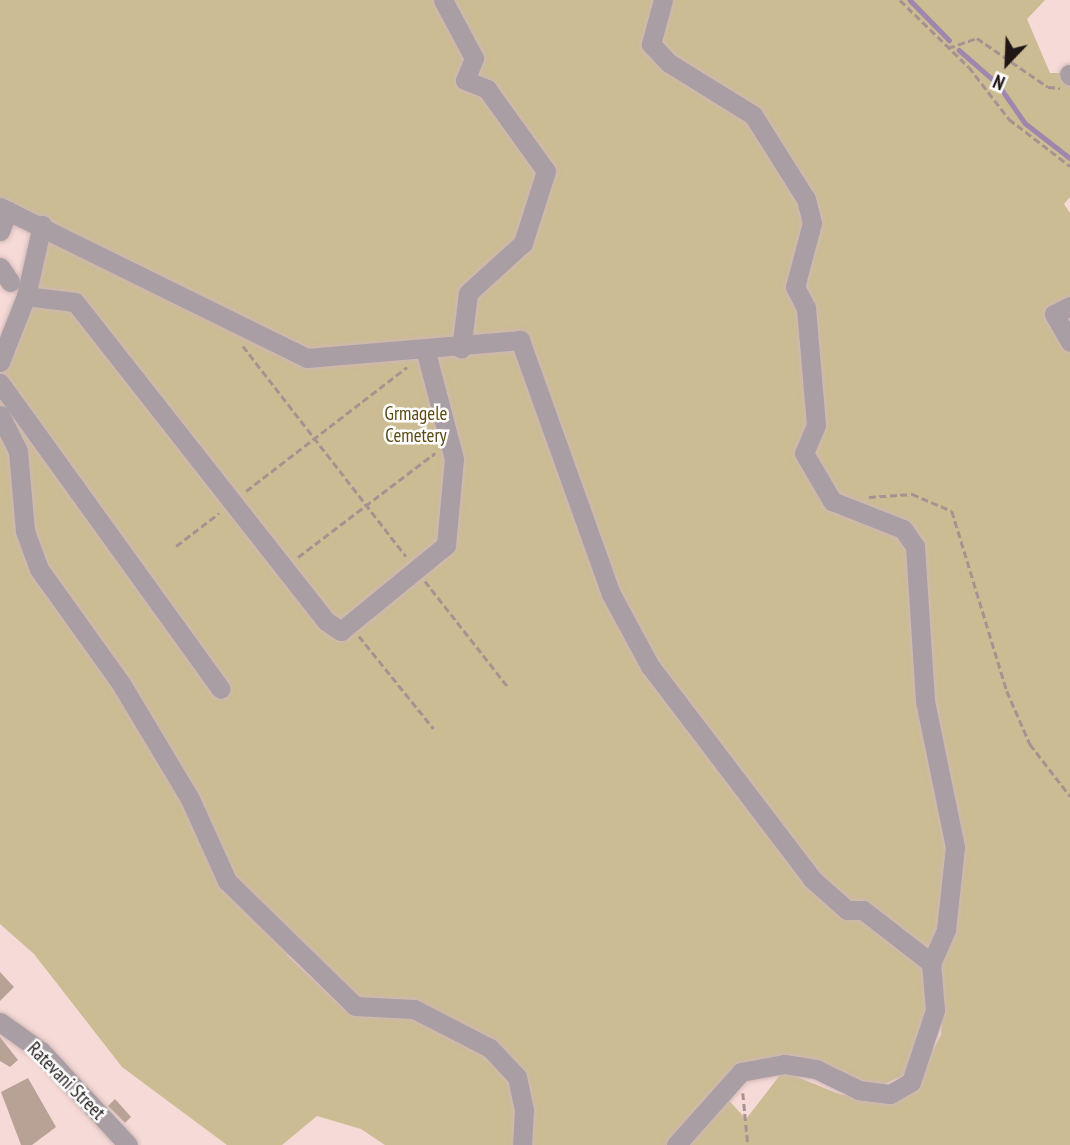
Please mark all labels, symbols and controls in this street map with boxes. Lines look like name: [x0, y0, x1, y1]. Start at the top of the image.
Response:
north arrow: [972, 28, 1042, 98]
text: N: [989, 69, 1008, 95]
park label: Grmagele Cemetery: [385, 403, 447, 447]
street label: Ratevani Street: [23, 1038, 109, 1124]

